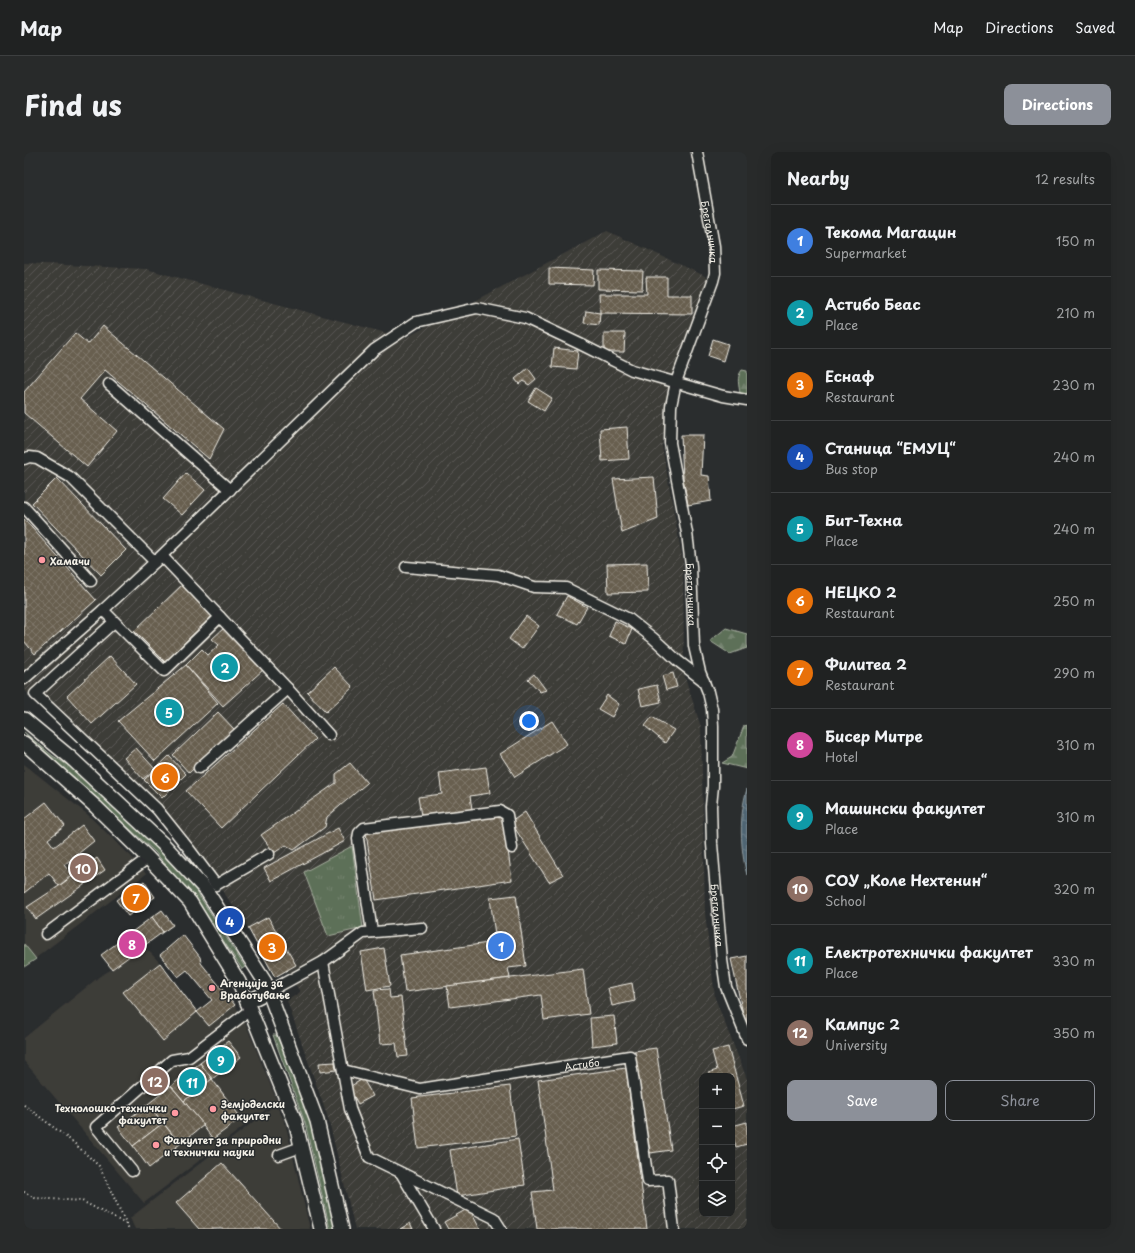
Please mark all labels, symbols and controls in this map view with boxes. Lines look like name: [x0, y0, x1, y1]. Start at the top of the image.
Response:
text: Map: [20, 14, 62, 42]
text: Map: [933, 17, 963, 38]
text: Directions: [985, 17, 1053, 38]
text: Saved: [1075, 17, 1115, 38]
text: Find us: [24, 83, 122, 126]
button: Directions: [1004, 84, 1111, 125]
text: Nearby: [787, 165, 849, 191]
text: 12 results: [1035, 169, 1095, 188]
street label: Брегалничка: [698, 199, 722, 264]
text: Текома Магацин: [825, 220, 956, 243]
text: 1: [797, 231, 803, 250]
text: 150 m: [1056, 231, 1095, 250]
text: Supermarket: [825, 243, 907, 262]
text: Астибо Беас: [825, 292, 921, 315]
text: 2: [795, 303, 805, 322]
text: 210 m: [1056, 303, 1095, 322]
text: Place: [825, 315, 858, 334]
text: Еснаф: [825, 364, 874, 387]
text: 3: [796, 375, 804, 394]
text: 230 m: [1053, 375, 1095, 394]
text: Restaurant: [825, 387, 895, 406]
text: Станица “ЕМУЦ“: [825, 436, 956, 459]
text: 4: [796, 447, 804, 466]
text: 240 m: [1053, 447, 1095, 466]
text: Bus stop: [825, 459, 878, 478]
text: Бит-Техна: [825, 508, 903, 531]
text: 5: [796, 519, 804, 538]
text: 240 m: [1053, 519, 1095, 538]
text: Place: [825, 531, 858, 550]
place label: Хамачи: [50, 553, 90, 568]
marker: Хамачи: [37, 555, 47, 565]
street label: Брегалничка: [683, 562, 701, 627]
text: НЕЦКО 2: [825, 580, 897, 603]
text: 6: [795, 591, 805, 610]
text: 250 m: [1053, 591, 1095, 610]
text: Restaurant: [825, 603, 895, 622]
pin: 2: [212, 652, 238, 682]
text: Филитеа 2: [825, 652, 907, 675]
text: 7: [796, 663, 804, 682]
text: 290 m: [1054, 663, 1095, 682]
text: Restaurant: [825, 675, 895, 694]
pin: 5: [156, 697, 182, 727]
your location: [519, 711, 539, 731]
text: Бисер Митре: [825, 724, 923, 747]
text: 8: [796, 735, 804, 754]
text: 310 m: [1056, 735, 1095, 754]
text: Hotel: [825, 747, 858, 766]
pin: 6: [152, 762, 178, 792]
text: Машински факултет: [825, 796, 985, 819]
text: 9: [796, 807, 804, 826]
text: 310 m: [1056, 807, 1095, 826]
text: Place: [825, 819, 858, 838]
pin: 10: [70, 853, 96, 883]
text: СОУ „Коле Нехтенин“: [825, 868, 987, 891]
text: 10: [792, 879, 808, 898]
text: 320 m: [1053, 879, 1095, 898]
pin: 7: [123, 883, 149, 913]
street label: Брегалничка: [708, 883, 728, 948]
text: School: [825, 891, 866, 910]
pin: 4: [217, 906, 243, 936]
pin: 8: [119, 929, 145, 959]
pin: 1: [488, 931, 514, 961]
pin: 3: [259, 932, 285, 962]
text: Електротехнички факултет: [825, 940, 1033, 963]
text: 11: [794, 951, 806, 970]
text: 330 m: [1052, 951, 1095, 970]
text: Place: [825, 963, 858, 982]
place label: Агенција за Вработување: [220, 975, 290, 1002]
marker: Агенција за Вработување: [207, 983, 217, 993]
text: Кампус 2: [825, 1012, 900, 1035]
text: 12: [792, 1023, 808, 1042]
text: 350 m: [1053, 1023, 1095, 1042]
text: University: [825, 1035, 887, 1054]
pin: 9: [208, 1045, 234, 1075]
street label: Астибо: [563, 1053, 601, 1074]
pin: 12: [142, 1066, 168, 1096]
pin: 11: [179, 1067, 205, 1097]
map controls: [699, 1073, 735, 1217]
button: +: [699, 1073, 735, 1109]
button: Save: [787, 1080, 937, 1121]
button: Share: [945, 1080, 1095, 1121]
place label: Земјоделски факултет: [220, 1096, 285, 1124]
place label: Технолошко-технички факултет: [55, 1100, 168, 1128]
marker: Земјоделски факултет: [208, 1104, 218, 1114]
marker: Технолошко-технички факултет: [170, 1108, 180, 1118]
button: −: [699, 1109, 735, 1145]
place label: Факултет за природни и технички науки: [164, 1132, 281, 1159]
marker: Факултет за природни и технички науки: [151, 1140, 161, 1150]
button: locate: [699, 1145, 735, 1181]
button: layers: [699, 1181, 735, 1217]

